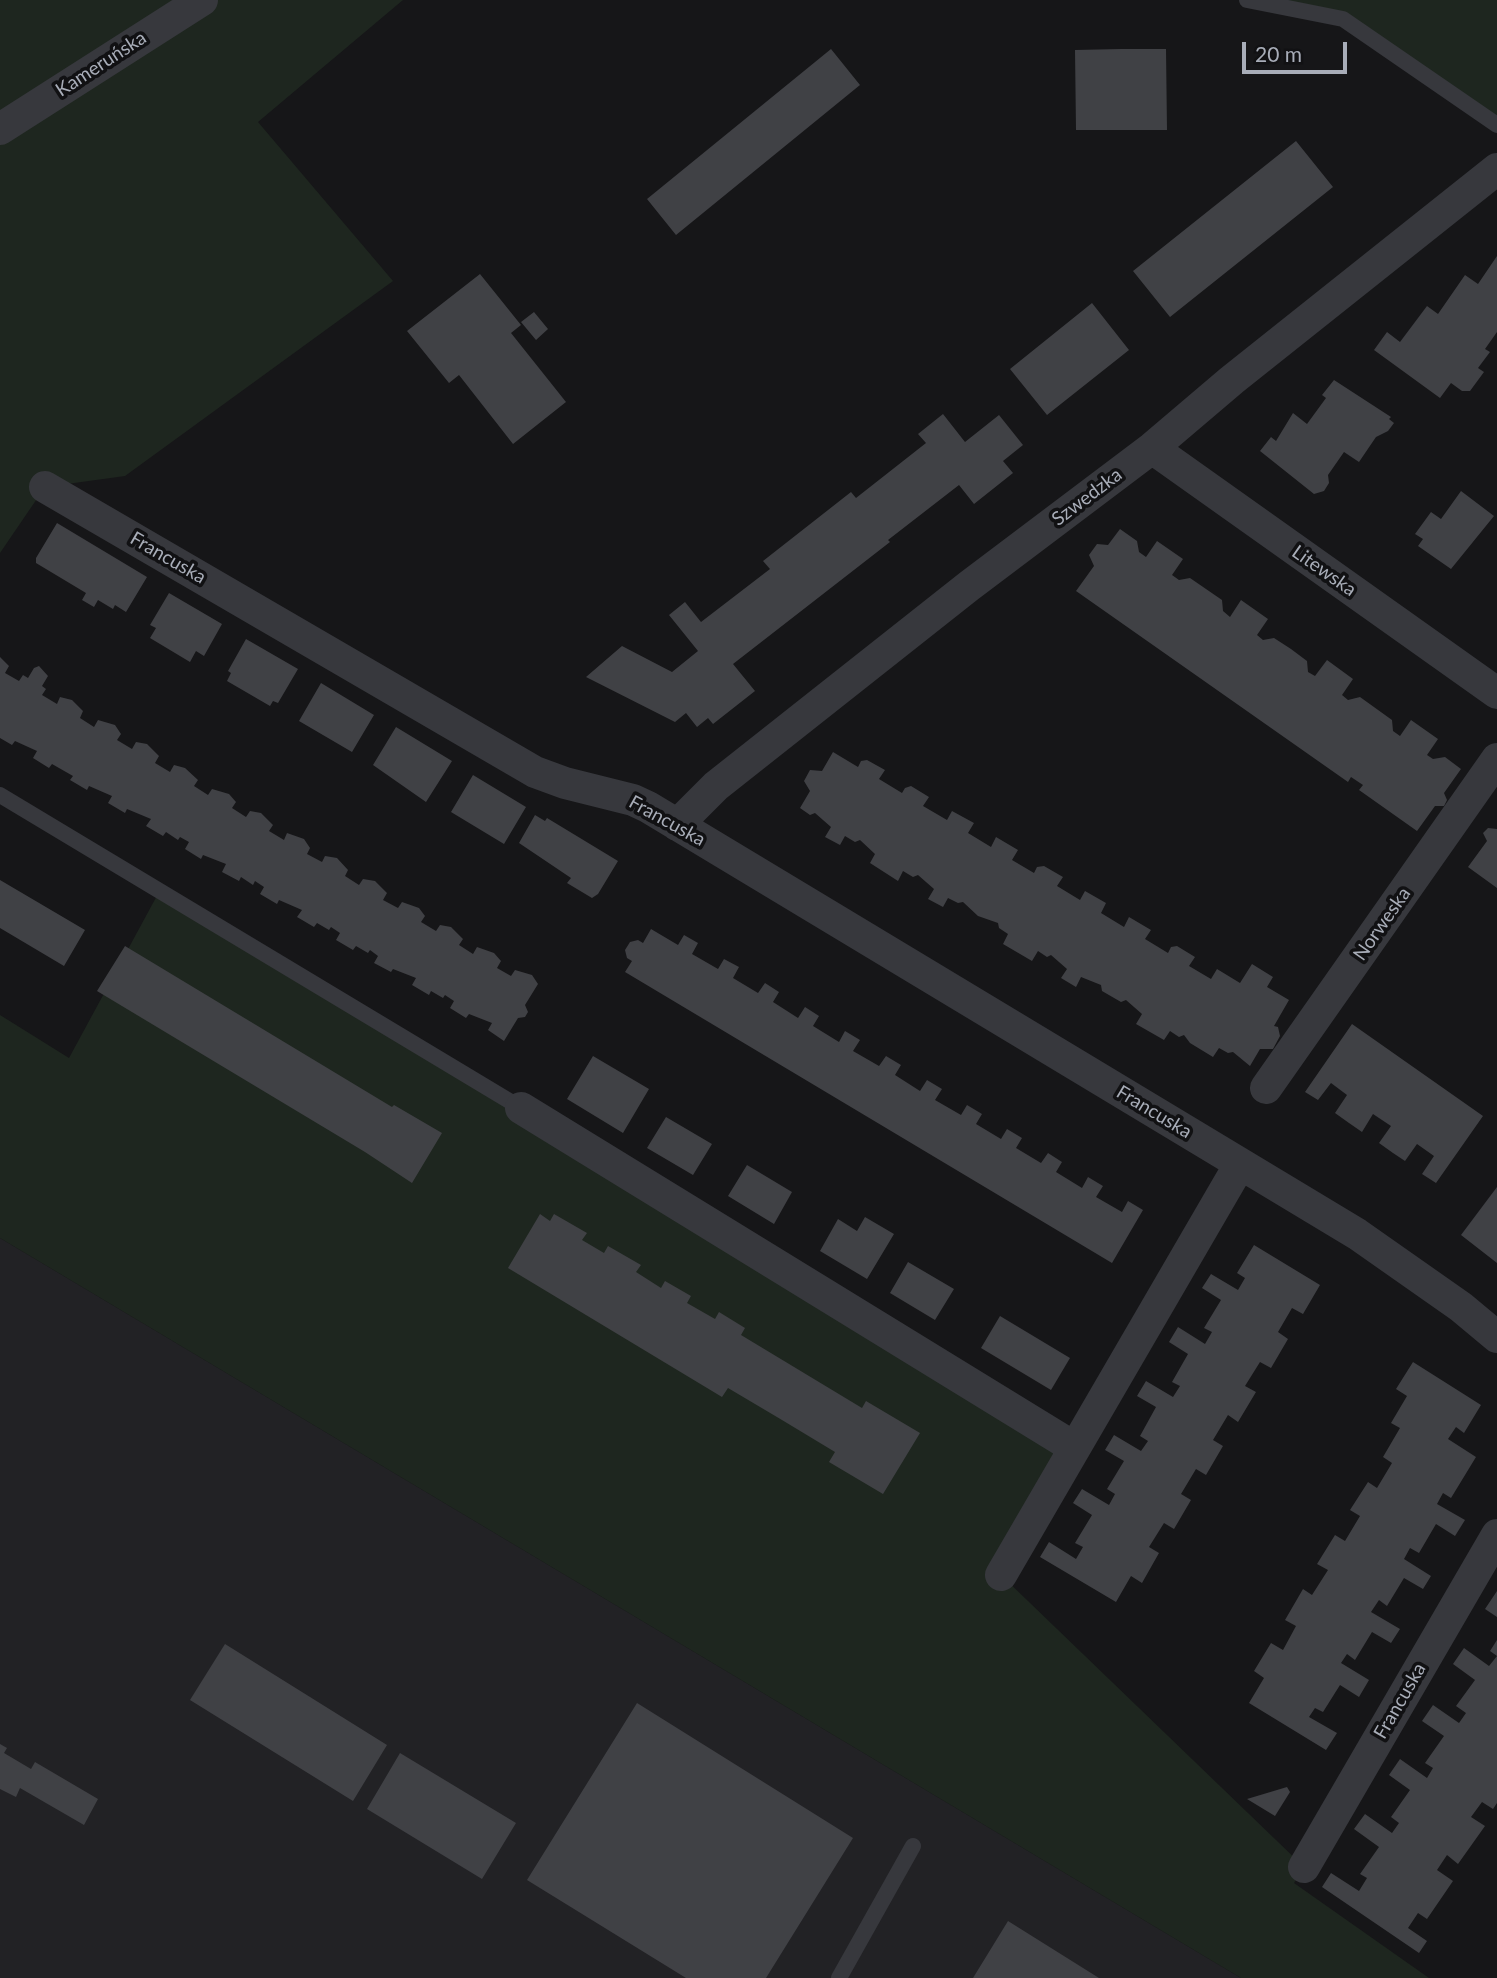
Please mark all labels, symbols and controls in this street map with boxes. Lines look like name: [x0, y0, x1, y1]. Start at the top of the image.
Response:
street label: Kameruńska: [52, 26, 150, 102]
scale bar: [1245, 28, 1350, 72]
text: 20 m: [1255, 41, 1302, 66]
street label: Szwedzka: [1048, 463, 1126, 531]
street label: Francuska: [126, 527, 210, 589]
street label: Litewska: [1287, 541, 1361, 601]
street label: Francuska: [625, 791, 709, 851]
street label: Norweska: [1349, 883, 1415, 965]
street label: Francuska: [1112, 1081, 1196, 1143]
street label: Francuska: [1369, 1659, 1431, 1743]

